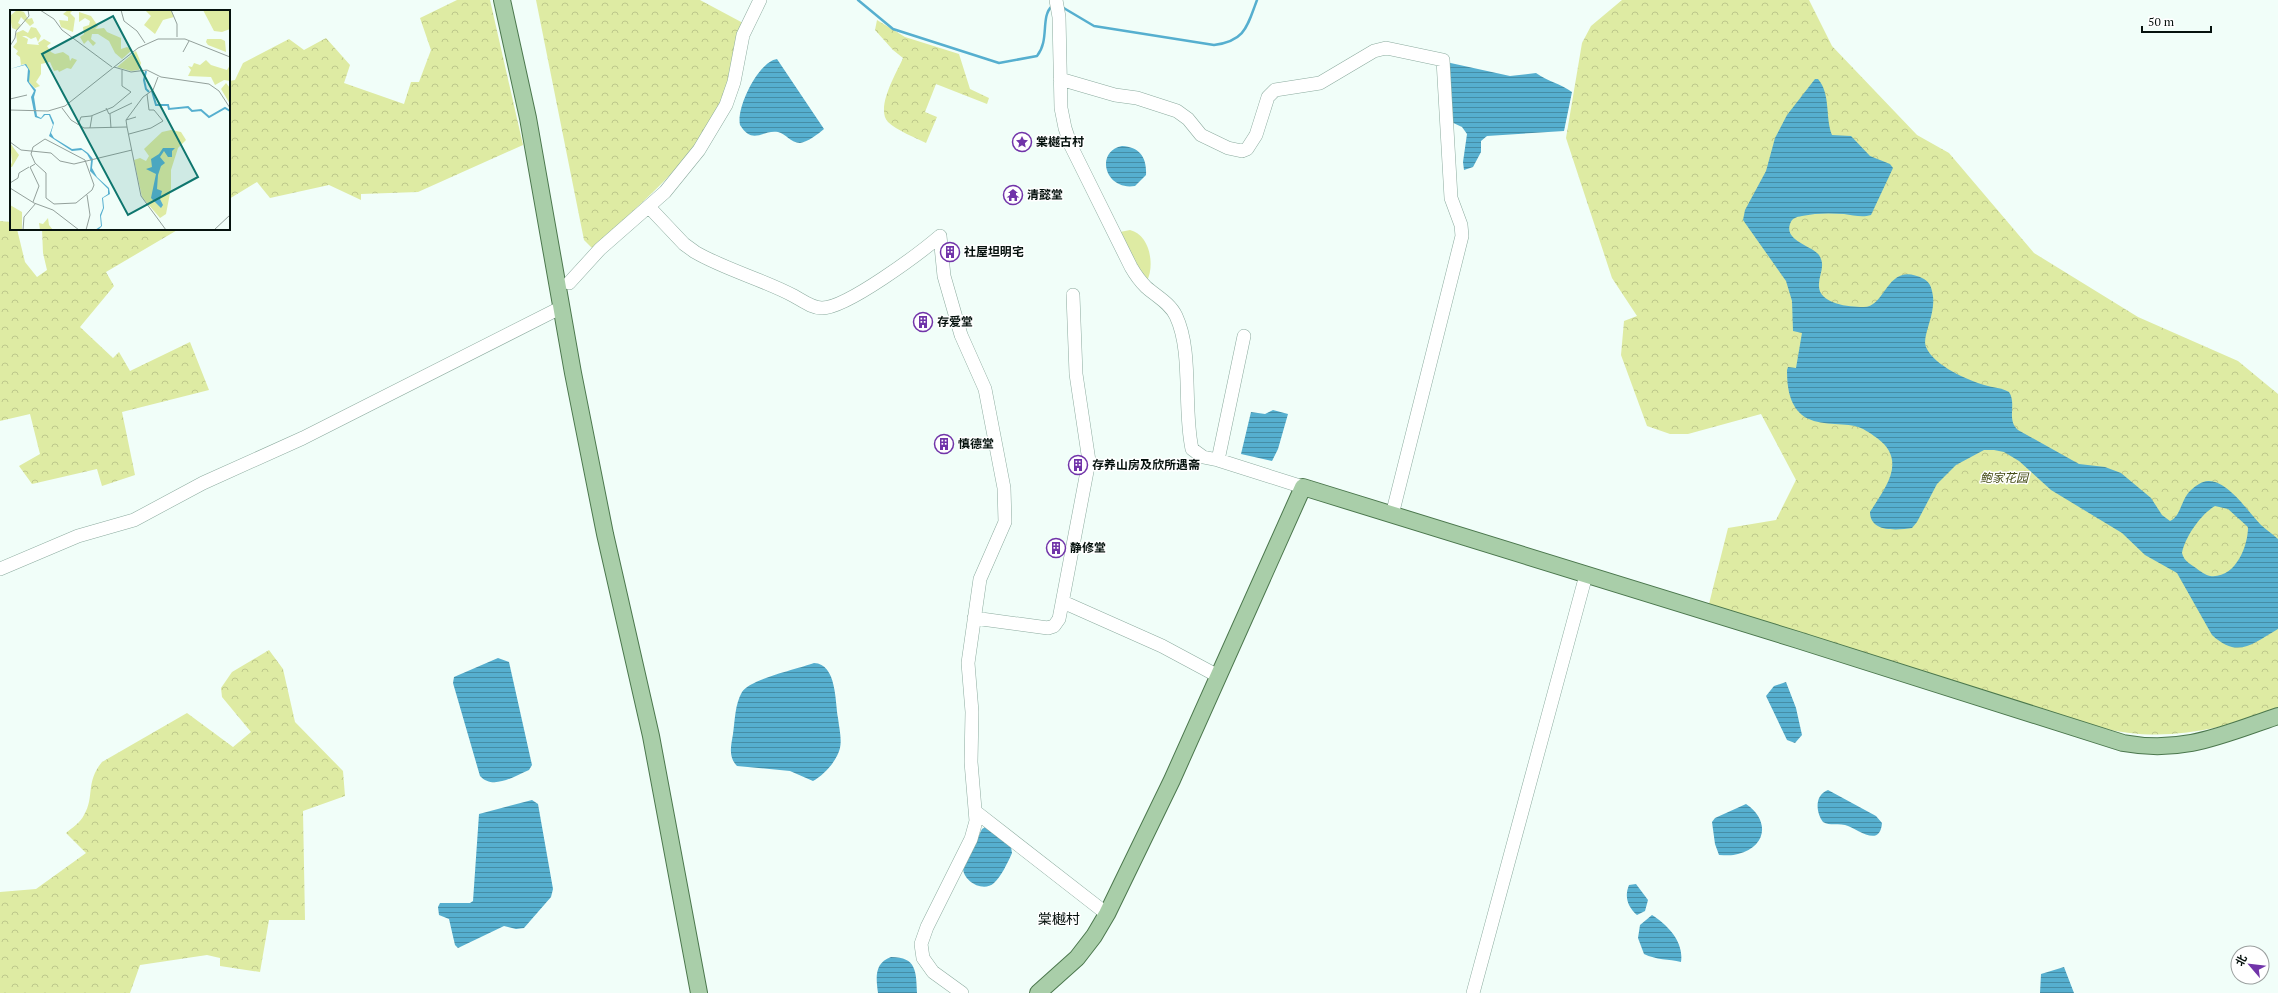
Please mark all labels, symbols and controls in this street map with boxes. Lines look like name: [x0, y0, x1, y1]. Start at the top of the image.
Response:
scale bar: [2142, 8, 2211, 34]
inset map: [10, 10, 230, 230]
text: 50 m: [2148, 14, 2175, 29]
place icon: 棠樾古村: [1011, 131, 1033, 153]
place label: 棠樾古村: [1036, 134, 1084, 149]
temple icon: 清懿堂: [1002, 184, 1024, 206]
place label: 清懿堂: [1027, 187, 1063, 202]
building icon: 社屋坦明宅: [939, 241, 961, 263]
place label: 社屋坦明宅: [964, 244, 1024, 259]
building icon: 存爱堂: [912, 311, 934, 333]
place label: 存爱堂: [937, 314, 973, 329]
building icon: 慎德堂: [933, 433, 955, 455]
place label: 慎德堂: [958, 436, 994, 451]
building icon: 存养山房及欣所遇斋: [1067, 454, 1089, 476]
place label: 存养山房及欣所遇斋: [1092, 457, 1200, 472]
park label: 鲍家花园: [1980, 470, 2030, 485]
building icon: 静修堂: [1045, 537, 1067, 559]
place label: 静修堂: [1070, 540, 1106, 555]
district label: 棠樾村: [1038, 909, 1080, 928]
north arrow: [2230, 945, 2270, 985]
text: 北: [2232, 952, 2250, 968]

